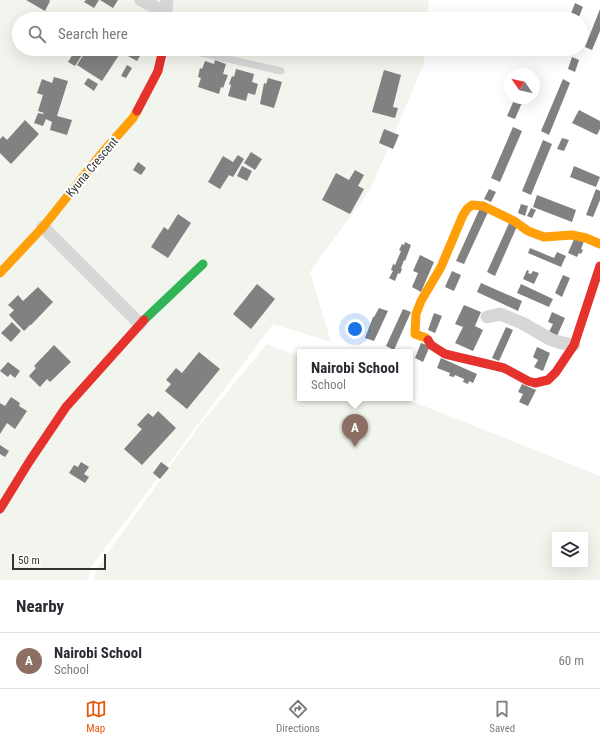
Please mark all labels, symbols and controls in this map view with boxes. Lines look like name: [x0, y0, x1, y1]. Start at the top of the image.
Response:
search box: [12, 12, 588, 56]
icon: search: [26, 23, 48, 45]
text: Search here: [58, 25, 128, 43]
north arrow: [504, 68, 540, 104]
street label: Kyuna Crescent: [63, 134, 121, 200]
your location: [345, 319, 365, 339]
popup: [297, 349, 413, 401]
text: Nairobi School: [311, 359, 399, 377]
text: School: [311, 377, 346, 392]
pin: A: [342, 414, 368, 447]
map controls: [552, 532, 588, 568]
button: layers: [552, 532, 588, 568]
scale bar: [12, 552, 106, 571]
text: 50 m: [18, 554, 40, 567]
text: Nearby: [16, 596, 64, 616]
text: Nairobi School: [54, 644, 142, 662]
text: A: [25, 653, 33, 668]
text: 60 m: [558, 653, 584, 668]
text: School: [54, 662, 89, 677]
tab: Map: [85, 698, 107, 735]
tab: Directions: [276, 698, 320, 735]
tab: Saved: [489, 698, 515, 735]

